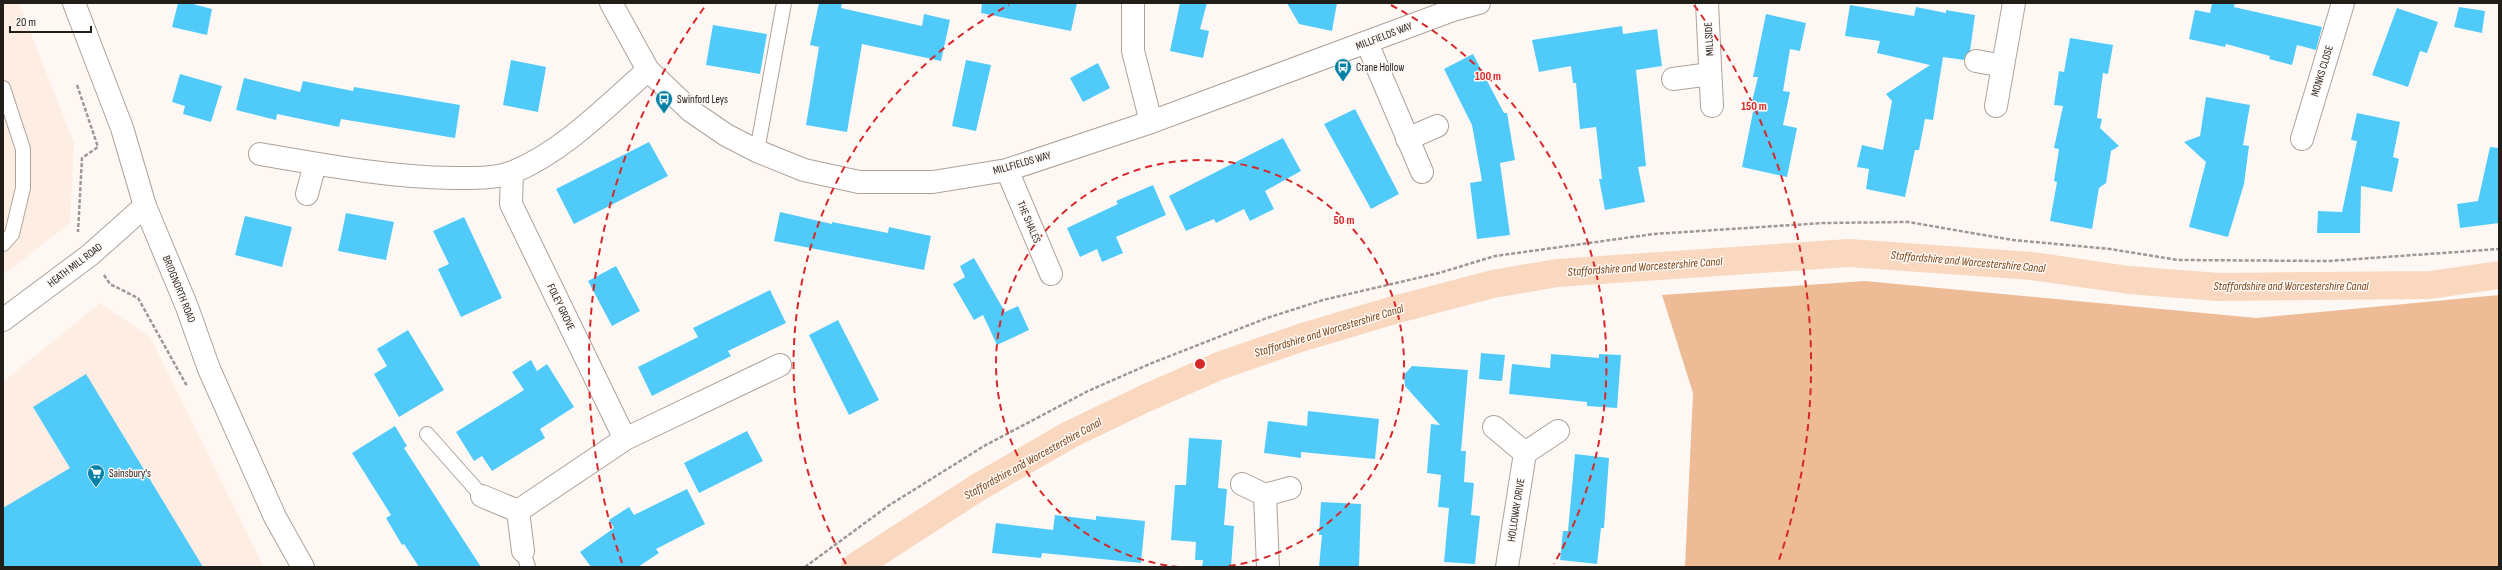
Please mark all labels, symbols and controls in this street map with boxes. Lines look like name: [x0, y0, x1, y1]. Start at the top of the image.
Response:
scale bar: [10, 8, 91, 34]
text: 20 m: [16, 15, 36, 30]
street label: MILLFIELDS WAY: [1354, 19, 1415, 53]
street label: MILLSIDE: [1702, 22, 1716, 56]
street label: MONKS CLOSE: [2308, 44, 2336, 98]
bus stop icon: Crane Hollow: [1333, 57, 1353, 82]
place label: Crane Hollow: [1356, 61, 1404, 74]
text: 100 m: [1475, 69, 1501, 84]
bus stop icon: Swinford Leys: [654, 89, 674, 114]
place label: Swinford Leys: [677, 93, 728, 106]
text: 150 m: [1741, 99, 1767, 114]
street label: MILLFIELDS WAY: [992, 148, 1053, 177]
street label: THE SHALES: [1014, 199, 1044, 245]
text: 50 m: [1334, 213, 1354, 228]
street label: HEATH MILL ROAD: [45, 240, 105, 290]
water label: Staffordshire and Worcestershire Canal: [1890, 248, 2047, 276]
street label: BRIDGNORTH ROAD: [160, 253, 198, 325]
water label: Staffordshire and Worcestershire Canal: [1567, 254, 1724, 280]
water label: Staffordshire and Worcestershire Canal: [2213, 279, 2369, 294]
street label: FOLEY GROVE: [544, 282, 578, 332]
water label: Staffordshire and Worcestershire Canal: [1253, 301, 1406, 361]
centre of rings: [1193, 357, 1207, 371]
water label: Staffordshire and Worcestershire Canal: [962, 414, 1105, 503]
supermarket icon: Sainsbury's: [86, 463, 106, 488]
place label: Sainsbury's: [109, 467, 151, 480]
street label: HOLLOWAY DRIVE: [1505, 477, 1527, 543]

